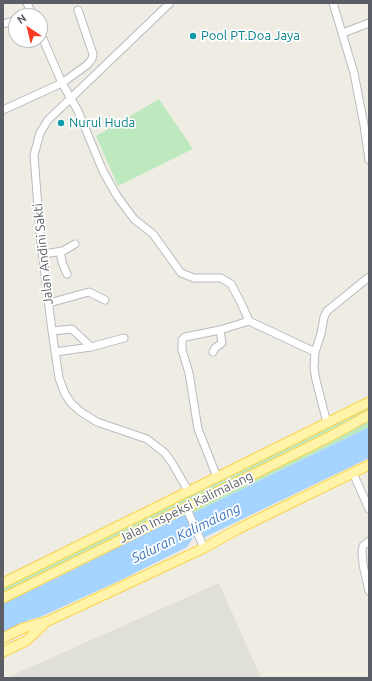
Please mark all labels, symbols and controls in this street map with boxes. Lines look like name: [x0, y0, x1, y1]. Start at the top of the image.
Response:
north arrow: [8, 8, 48, 48]
text: N: [15, 12, 28, 26]
place label: Pool PT.Doa Jaya: [201, 28, 300, 44]
marker: Pool PT.Doa Jaya: [188, 31, 198, 41]
place label: Nurul Huda: [69, 115, 135, 131]
marker: Nurul Huda: [56, 118, 66, 128]
street label: Jalan Andini Sakti: [30, 202, 56, 306]
street label: Jalan Inspeksi Kalimalang: [116, 468, 256, 546]
water label: Saluran Kalimalang: [129, 499, 243, 567]

